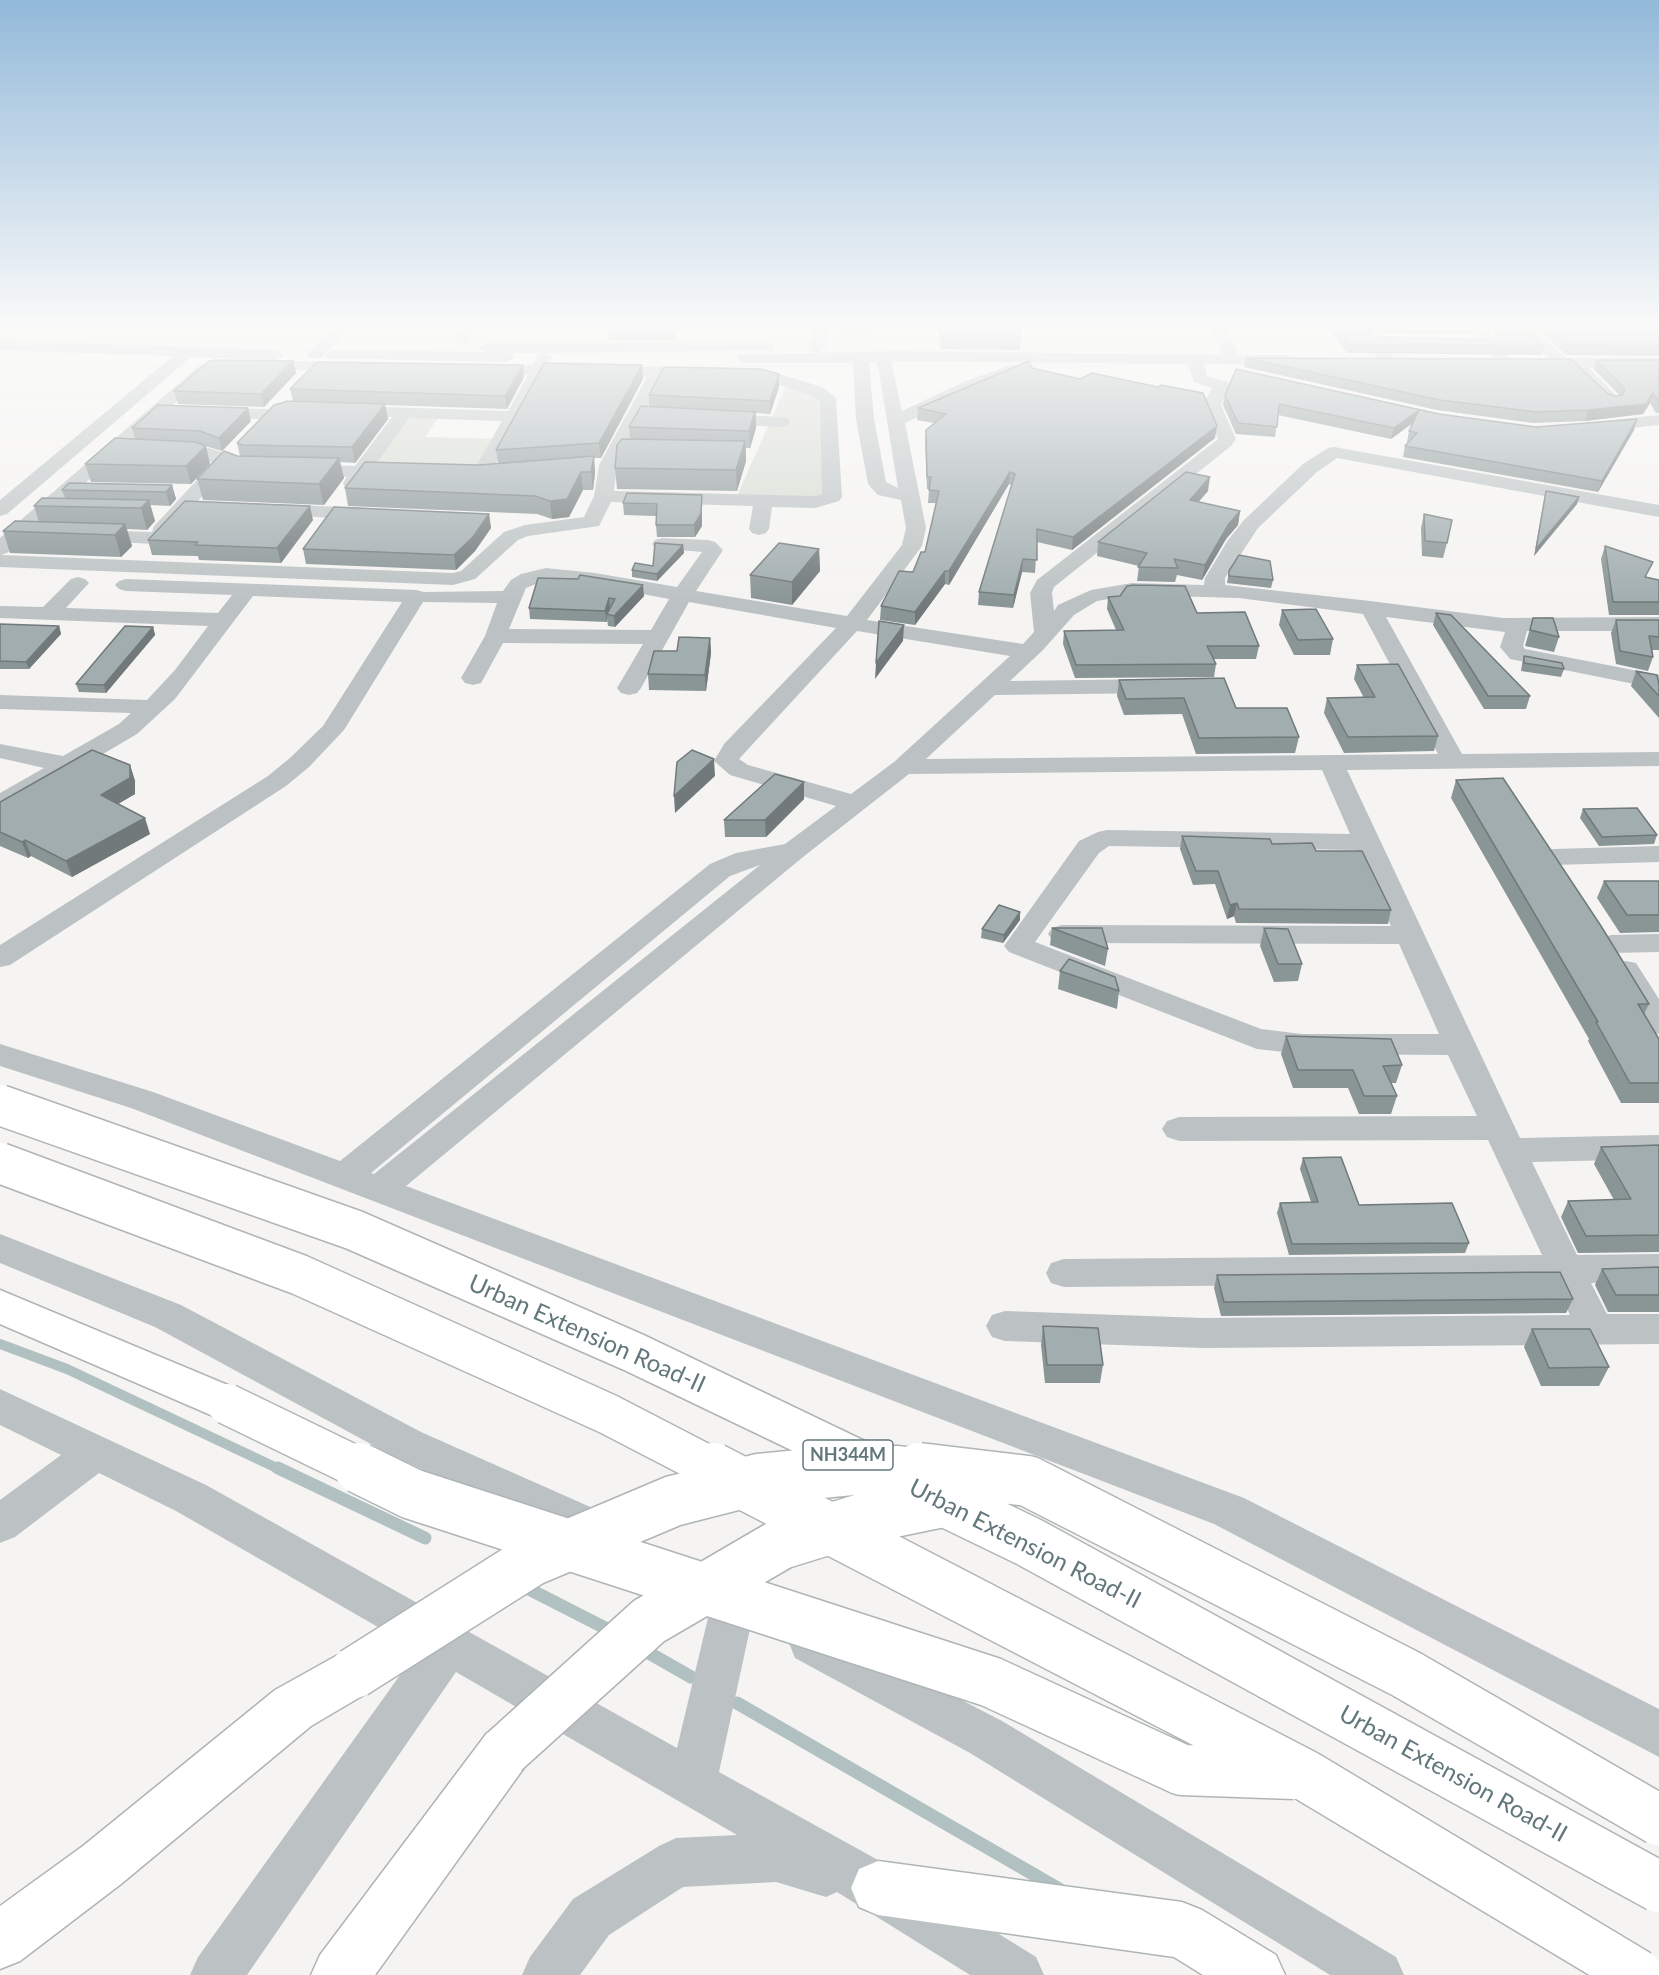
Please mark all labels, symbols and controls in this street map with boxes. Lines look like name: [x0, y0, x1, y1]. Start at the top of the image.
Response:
street label: Urban Extension Road-II: [464, 1269, 710, 1399]
road number: NH344M: [803, 1440, 893, 1470]
street label: Urban Extension Road-II: [904, 1473, 1146, 1615]
street label: Urban Extension Road-II: [1334, 1699, 1572, 1849]

